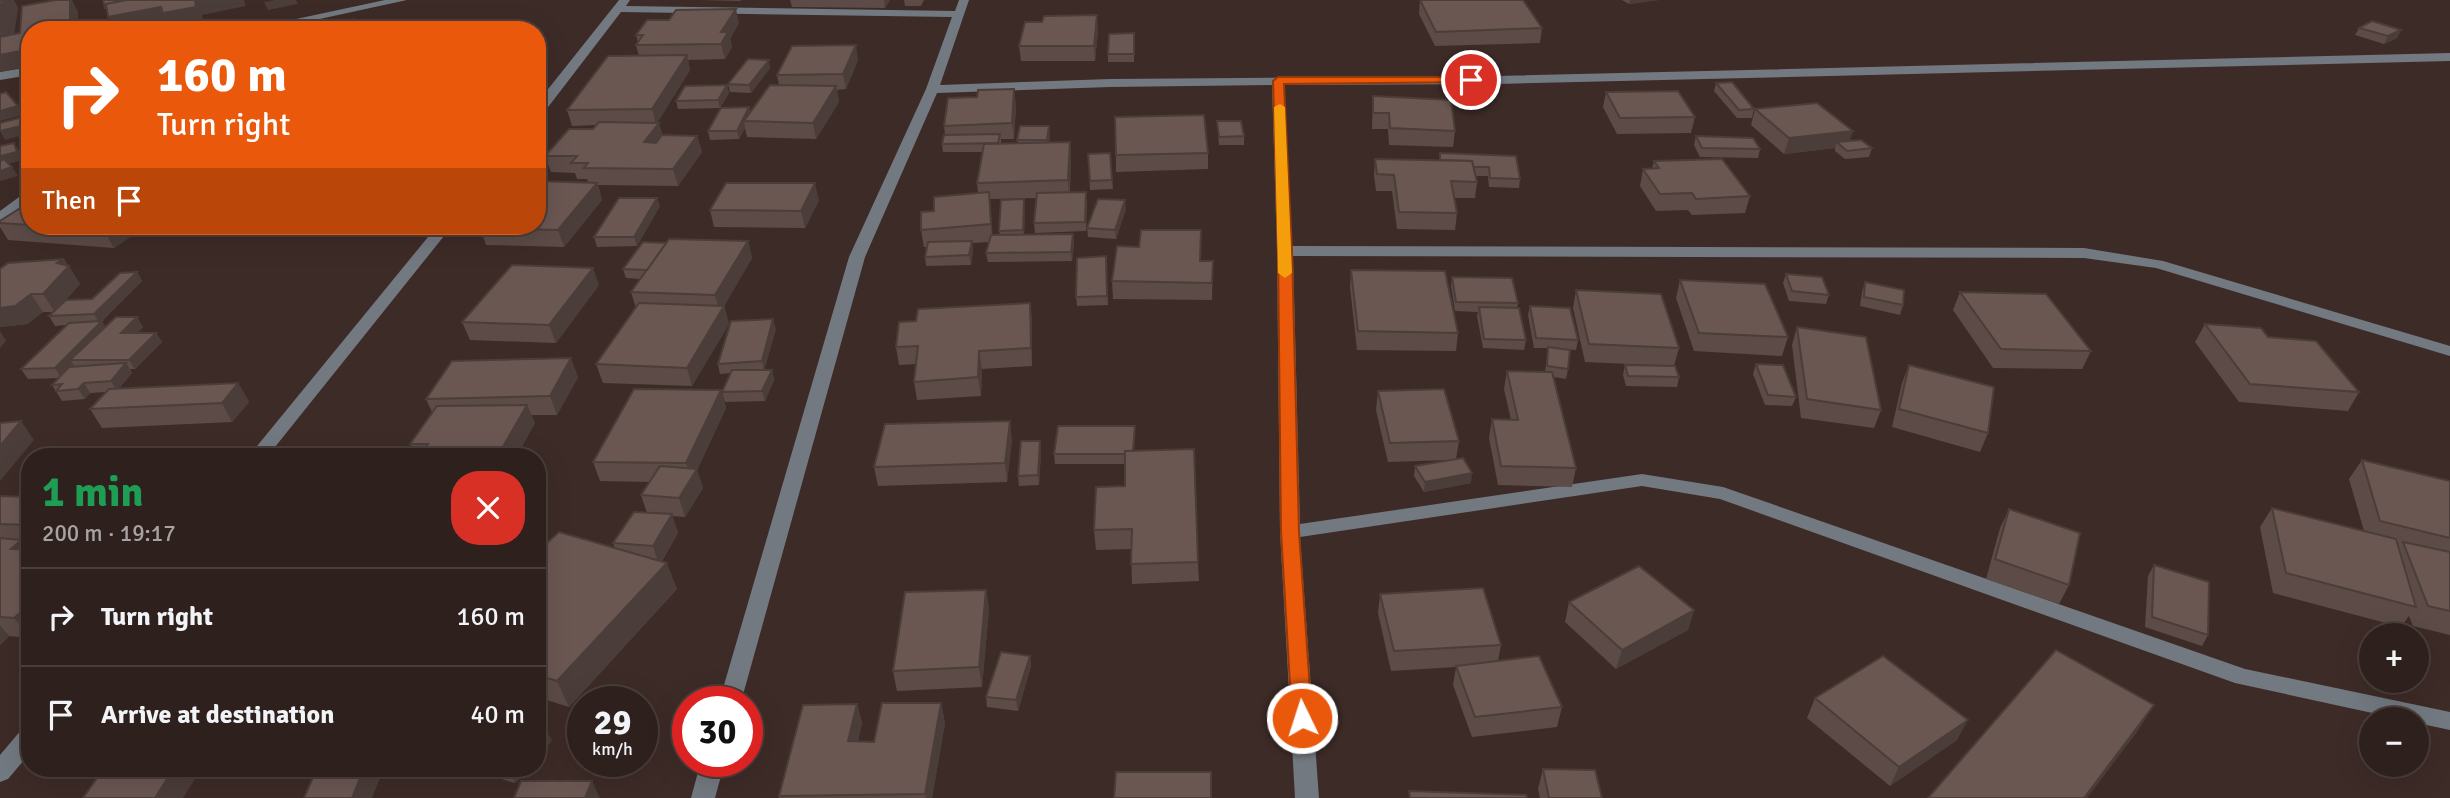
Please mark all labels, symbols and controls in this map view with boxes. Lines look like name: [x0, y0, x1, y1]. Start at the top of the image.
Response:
text: 160 m: [157, 45, 287, 105]
icon: right: [42, 49, 133, 140]
pin: [1441, 50, 1501, 110]
icon: arrive: [1452, 61, 1490, 99]
text: Turn right: [157, 105, 290, 144]
icon: arrive: [110, 182, 148, 220]
text: Then: [42, 185, 96, 217]
text: 1 min: [42, 467, 143, 518]
button: close: [451, 471, 525, 545]
text: 200 m · 19:17: [42, 519, 176, 548]
icon: right: [42, 598, 80, 636]
text: Turn right: [101, 601, 213, 633]
text: 160 m: [456, 601, 525, 633]
map controls: [2359, 623, 2429, 777]
button: +: [2359, 623, 2429, 693]
position arrow: [1265, 681, 1339, 755]
speed limit sign: 30: [672, 686, 763, 777]
icon: arrive: [42, 696, 80, 734]
text: Arrive at destination: [101, 699, 334, 731]
text: 40 m: [470, 699, 525, 731]
text: 29: [594, 701, 631, 744]
button: −: [2359, 707, 2429, 777]
text: km/h: [592, 738, 633, 760]

